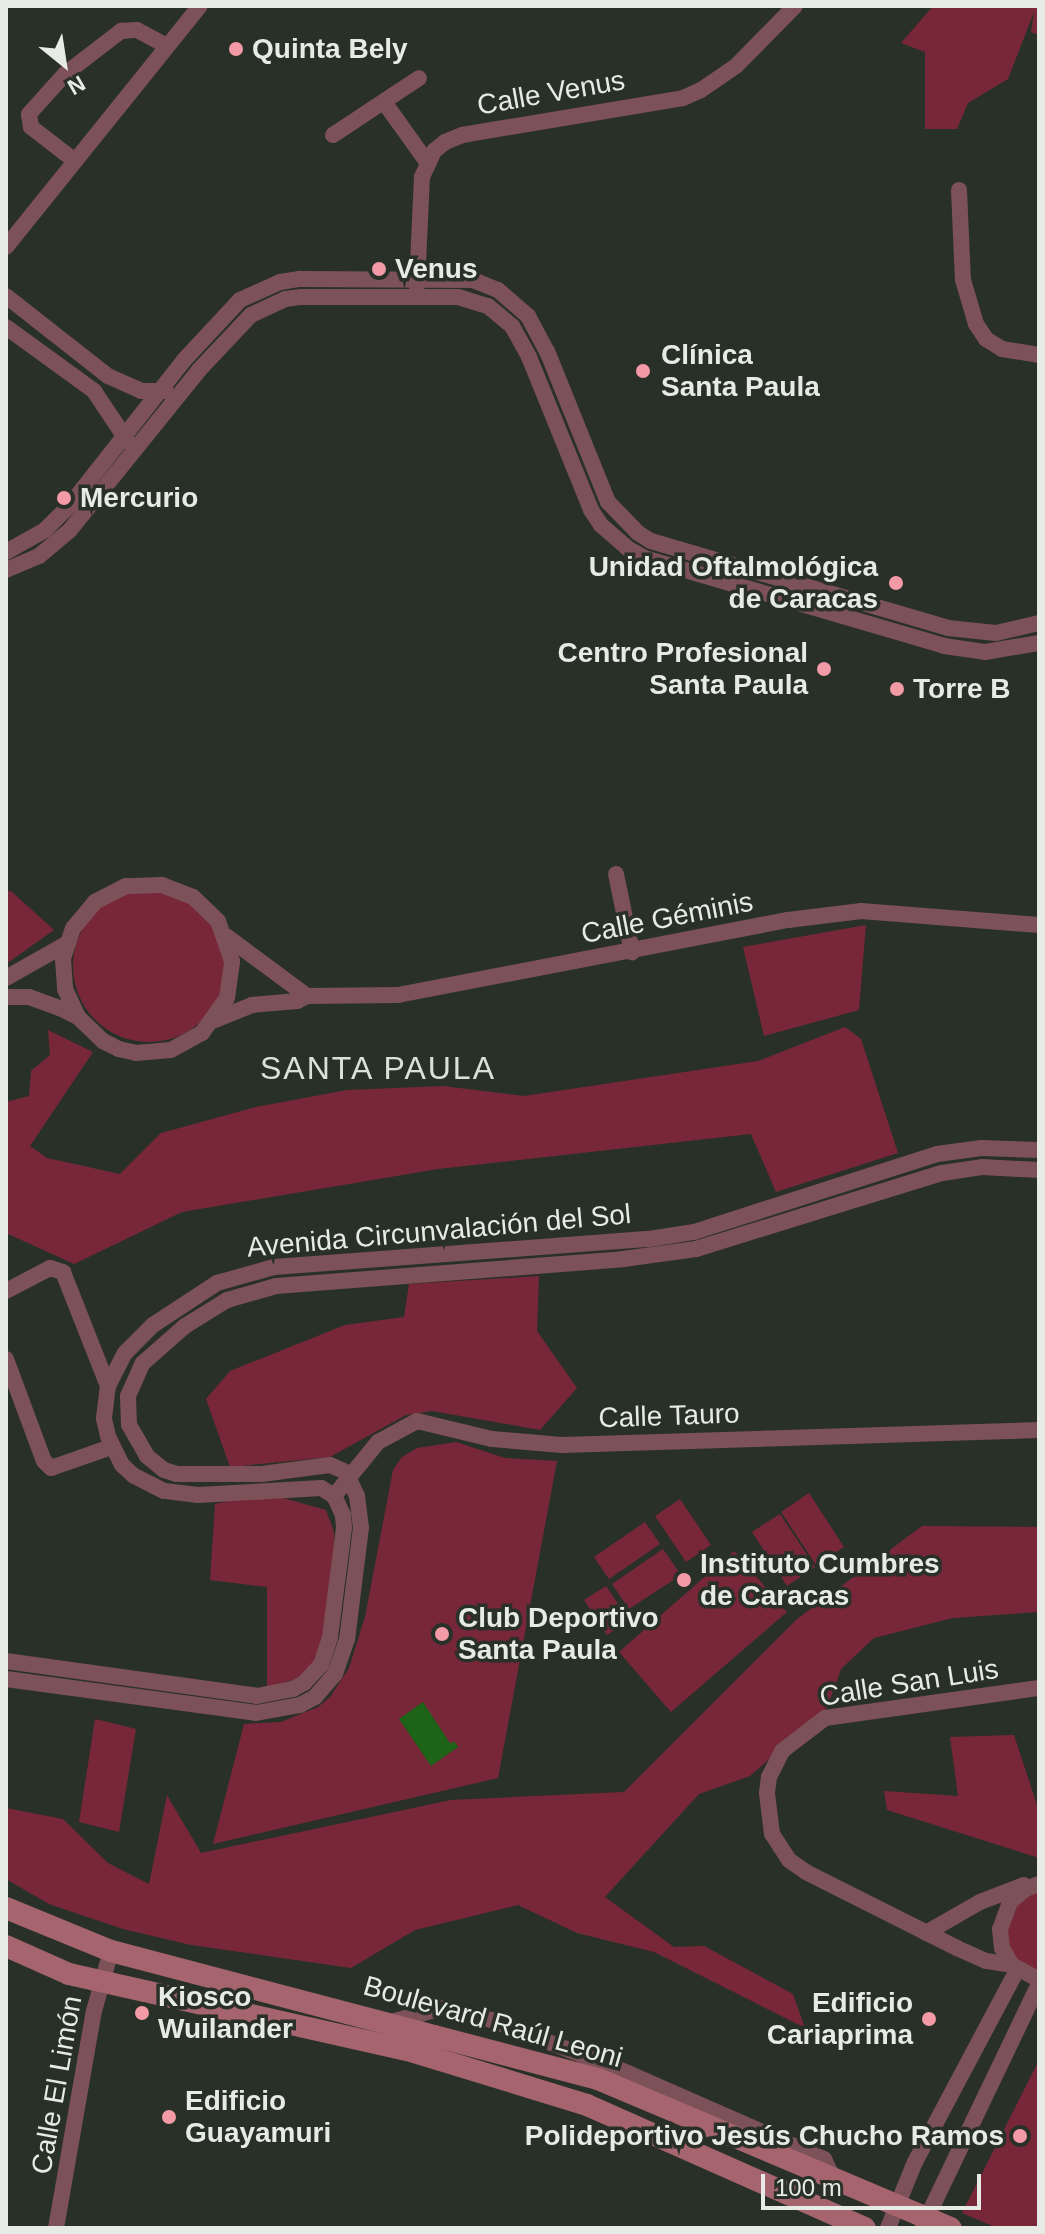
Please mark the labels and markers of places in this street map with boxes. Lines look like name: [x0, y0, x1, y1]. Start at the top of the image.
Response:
place label: Quinta Bely: [252, 32, 408, 66]
marker: Quinta Bely: [227, 40, 245, 58]
place label: Venus: [395, 252, 477, 286]
marker: Venus: [370, 260, 388, 278]
place label: Clínica Santa Paula: [661, 338, 820, 404]
marker: Clínica Santa Paula: [632, 360, 654, 382]
place label: Mercurio: [80, 481, 198, 515]
marker: Mercurio: [55, 489, 73, 507]
place label: Unidad Oftalmológica de Caracas: [589, 550, 878, 616]
marker: Unidad Oftalmológica de Caracas: [885, 572, 907, 594]
place label: Centro Profesional Santa Paula: [558, 636, 808, 702]
marker: Centro Profesional Santa Paula: [815, 660, 833, 678]
place label: Torre B: [913, 672, 1010, 706]
marker: Torre B: [888, 680, 906, 698]
place label: Instituto Cumbres de Caracas: [700, 1547, 940, 1613]
marker: Instituto Cumbres de Caracas: [675, 1571, 693, 1589]
place label: Club Deportivo Santa Paula: [458, 1601, 659, 1667]
marker: Club Deportivo Santa Paula: [433, 1625, 451, 1643]
place label: Kiosco Wuilander: [158, 1980, 293, 2046]
place label: Edificio Cariaprima: [767, 1986, 913, 2052]
marker: Kiosco Wuilander: [133, 2004, 151, 2022]
marker: Edificio Cariaprima: [920, 2010, 938, 2028]
place label: Edificio Guayamuri: [185, 2084, 331, 2150]
marker: Edificio Guayamuri: [160, 2108, 178, 2126]
place label: Polideportivo Jesús Chucho Ramos: [525, 2119, 1004, 2153]
marker: Polideportivo Jesús Chucho Ramos: [1011, 2127, 1029, 2145]

